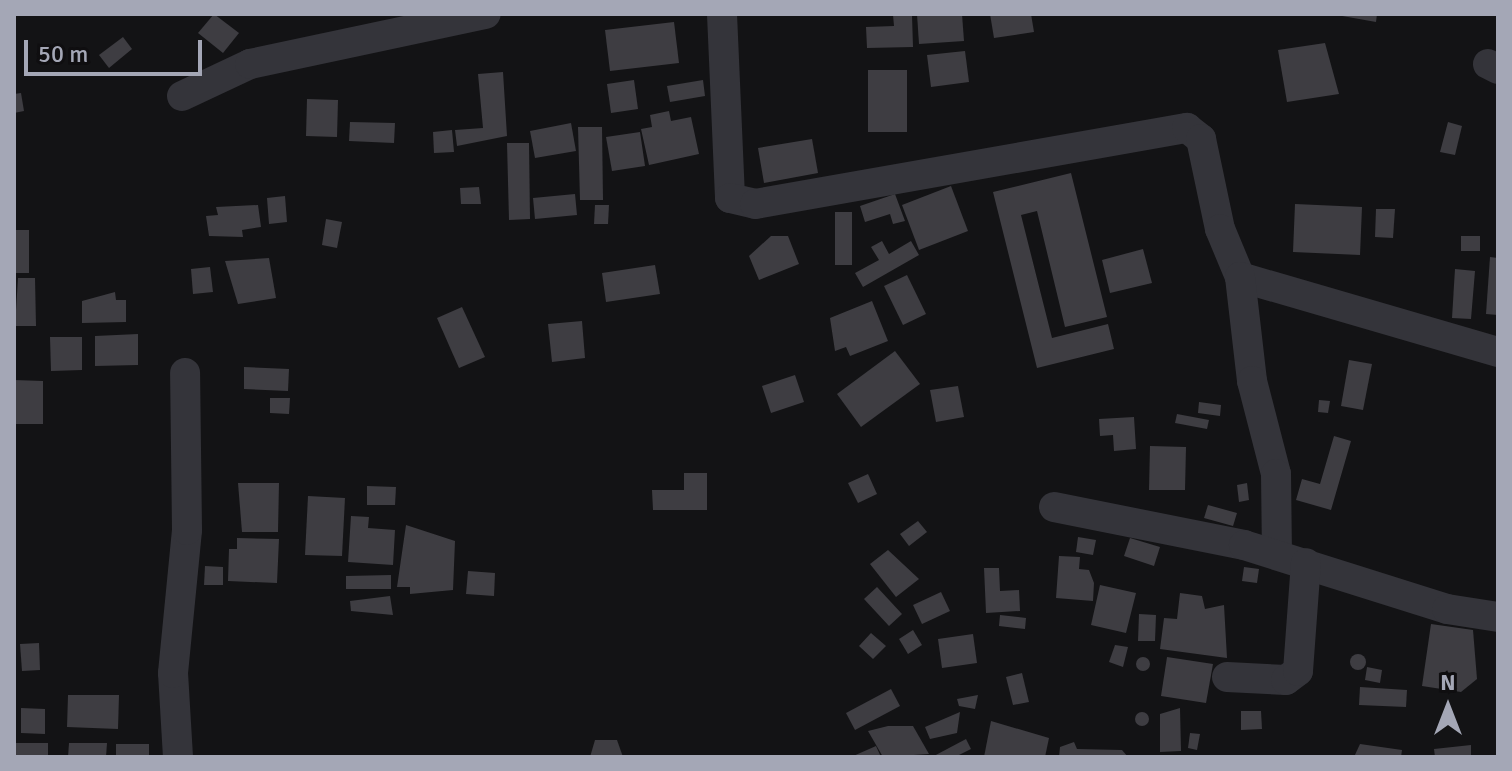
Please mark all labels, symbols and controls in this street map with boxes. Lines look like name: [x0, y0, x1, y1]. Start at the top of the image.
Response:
scale bar: [28, 24, 206, 74]
text: 50 m: [38, 39, 88, 69]
north arrow: [1408, 667, 1488, 747]
text: N: [1440, 669, 1456, 696]

